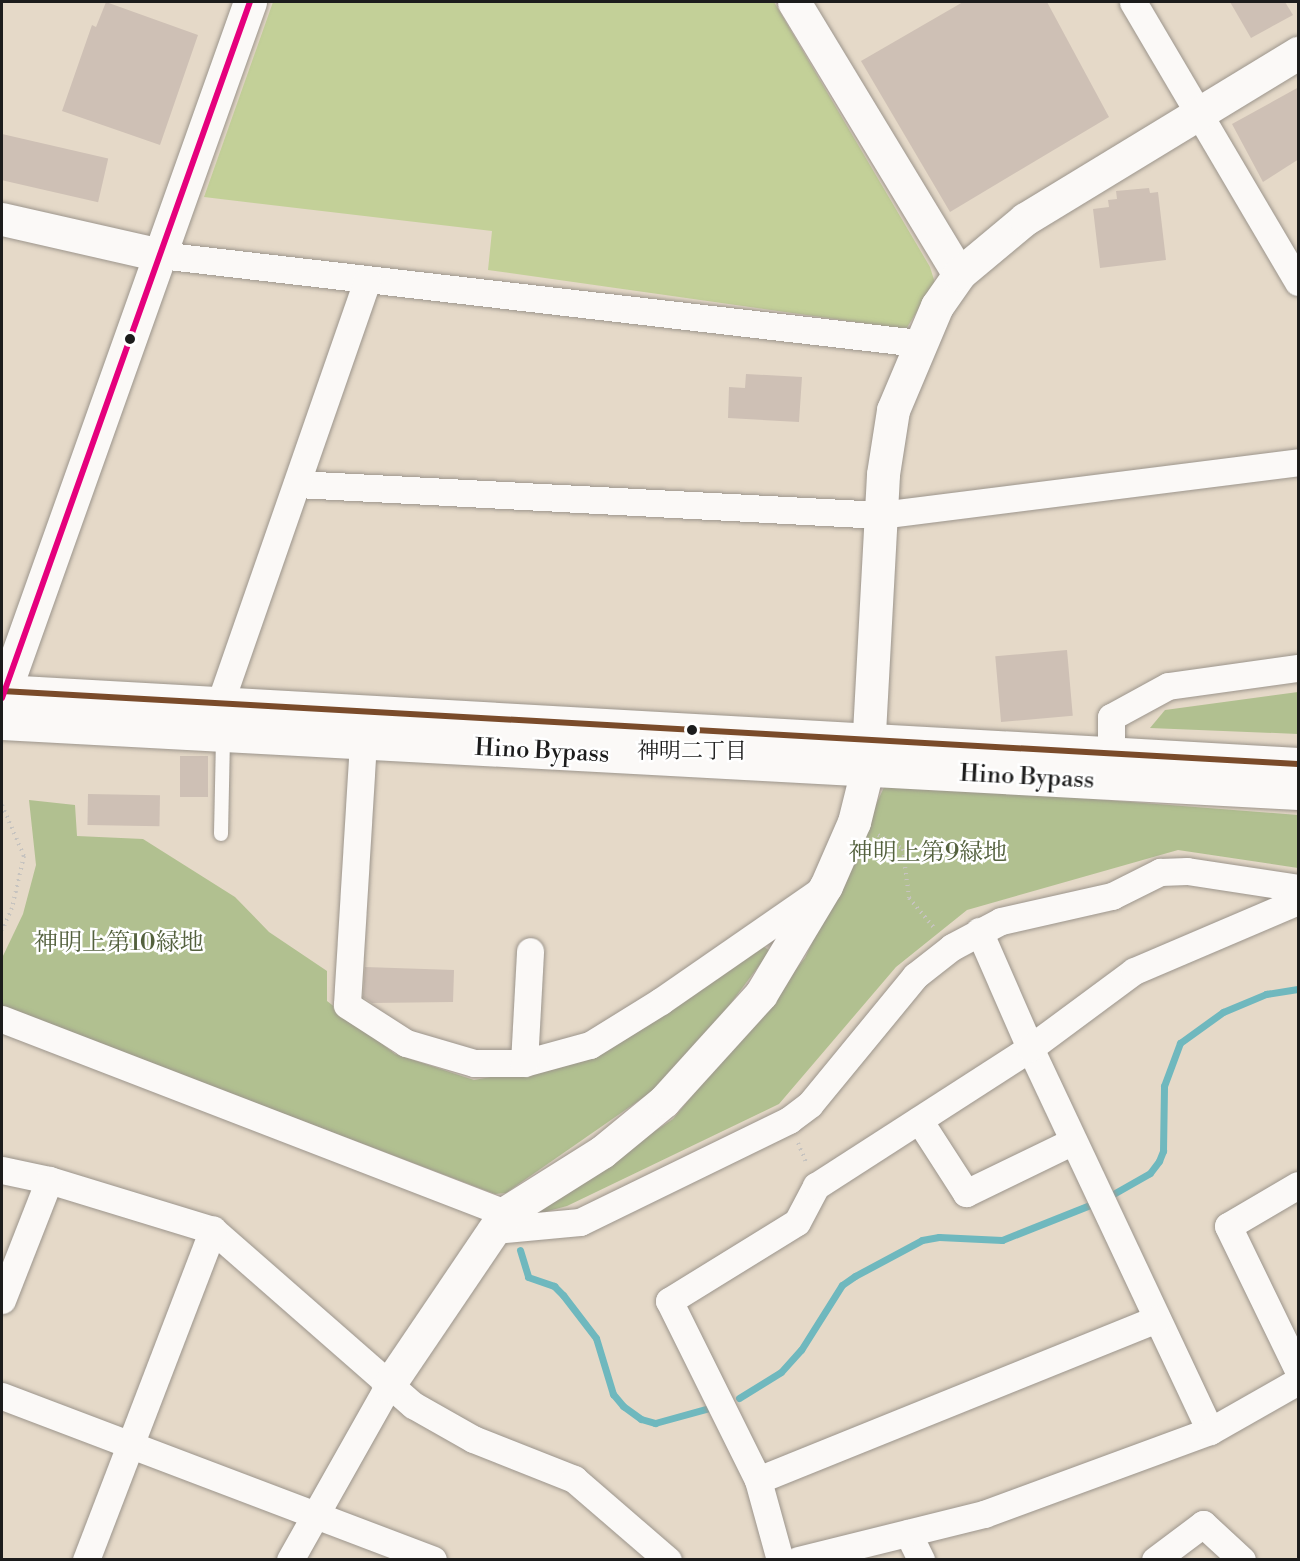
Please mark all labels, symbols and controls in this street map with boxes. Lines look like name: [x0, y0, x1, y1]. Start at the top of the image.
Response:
unlabelled marker: [124, 333, 136, 345]
marker: 神明二丁目: [686, 724, 698, 736]
street label: Hino Bypass: [474, 734, 610, 770]
place label: 神明二丁目: [637, 739, 747, 765]
street label: Hino Bypass: [959, 760, 1095, 796]
park label: 神明上第9緑地: [849, 840, 1007, 868]
park label: 神明上第10緑地: [34, 930, 204, 958]

